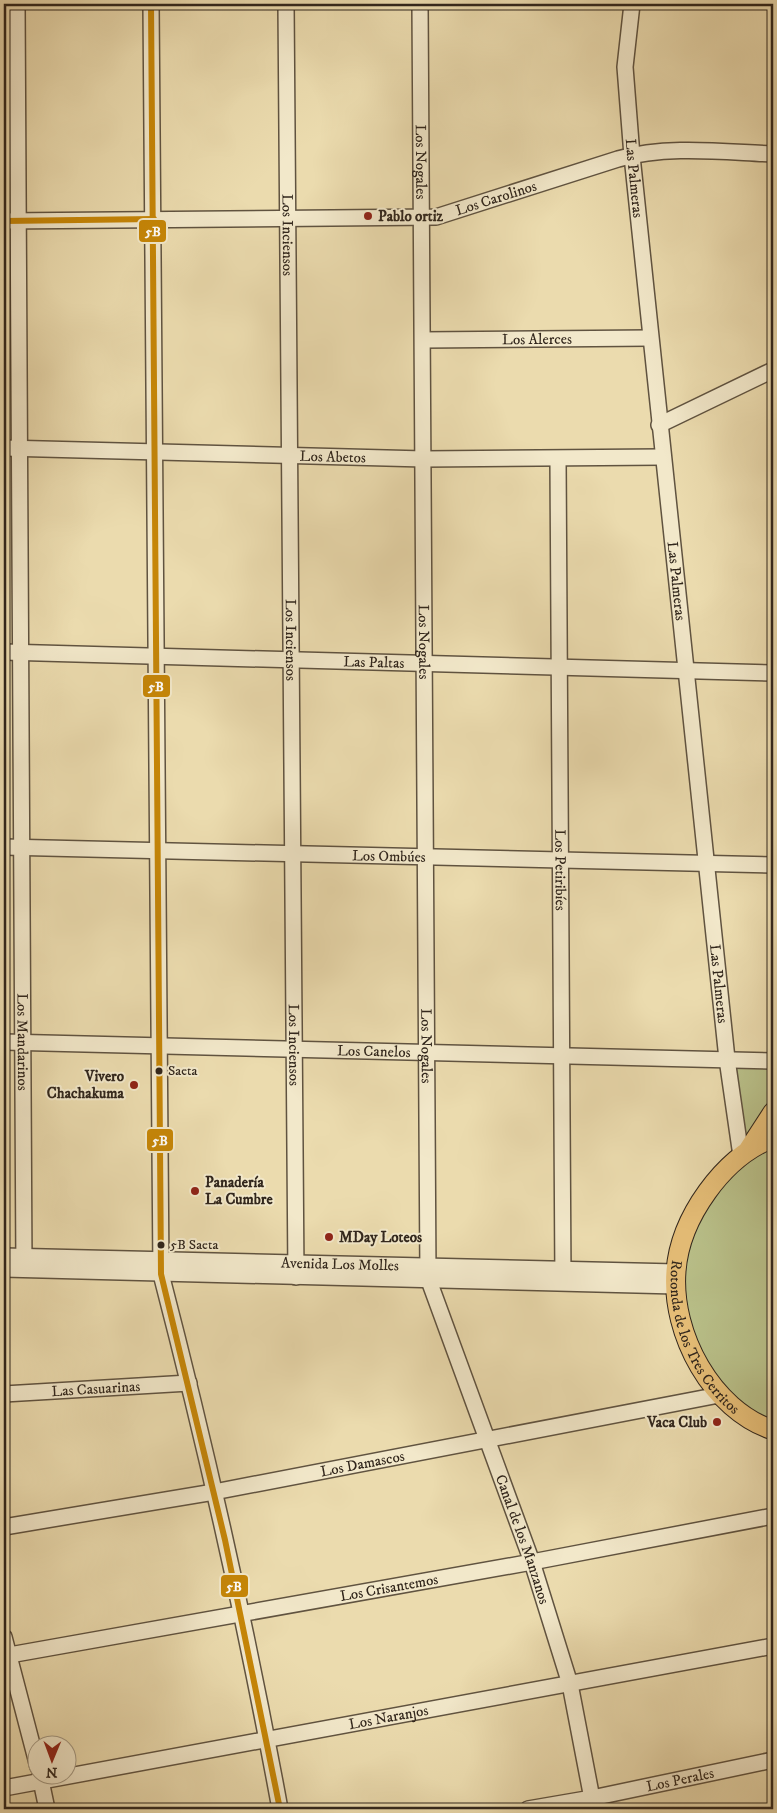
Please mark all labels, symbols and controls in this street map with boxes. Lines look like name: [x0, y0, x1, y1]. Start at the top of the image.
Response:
street label: Los Nogales: [411, 124, 431, 200]
street label: Las Palmeras: [621, 138, 648, 219]
street label: Los Carolinos: [453, 176, 539, 220]
street label: Los Inciensos: [278, 194, 298, 276]
place label: Pablo ortiz: [378, 207, 443, 226]
marker: Pablo ortiz: [362, 210, 374, 222]
line badge: 5B: [138, 219, 167, 243]
text: 5B: [144, 223, 161, 241]
street label: Los Alerces: [502, 329, 572, 349]
street label: Los Abetos: [300, 446, 366, 467]
street label: Las Palmeras: [663, 540, 690, 621]
street label: Los Inciensos: [281, 599, 301, 681]
street label: Los Nogales: [414, 604, 434, 680]
street label: Las Paltas: [343, 652, 405, 672]
line badge: 5B: [142, 674, 171, 698]
text: 5B: [147, 678, 164, 696]
street label: Los Petiribíes: [551, 829, 570, 911]
street label: Los Ombúes: [352, 846, 426, 866]
street label: Las Palmeras: [705, 943, 733, 1024]
street label: Los Mandarinos: [13, 993, 33, 1091]
street label: Los Inciensos: [284, 1004, 304, 1086]
street label: Los Nogales: [417, 1008, 436, 1084]
street label: Los Canelos: [337, 1041, 411, 1062]
place label: Saeta: [168, 1062, 198, 1080]
marker: Saeta: [154, 1066, 164, 1076]
place label: Vivero Chachakuma: [47, 1067, 125, 1103]
marker: Vivero Chachakuma: [128, 1079, 140, 1091]
line badge: 5B: [146, 1128, 174, 1152]
text: 5B: [151, 1132, 168, 1150]
place label: Panadería La Cumbre: [205, 1173, 273, 1209]
marker: Panadería La Cumbre: [189, 1185, 201, 1197]
place label: MDay Loteos: [339, 1228, 422, 1247]
marker: MDay Loteos: [323, 1231, 335, 1243]
place label: 5B Saeta: [170, 1236, 218, 1254]
marker: 5B Saeta: [156, 1240, 166, 1250]
street label: Avenida Los Molles: [281, 1253, 399, 1275]
street label: Rotonda de los Tres Cerritos: [666, 1259, 744, 1418]
street label: Las Casuarinas: [51, 1376, 141, 1401]
place label: Vaca Club: [646, 1413, 707, 1432]
marker: Vaca Club: [711, 1416, 723, 1428]
street label: Los Damascos: [319, 1446, 406, 1481]
street label: Canal de los Manzanos: [491, 1472, 554, 1606]
street label: Los Crisantemos: [338, 1569, 440, 1606]
line badge: 5B: [220, 1574, 249, 1598]
text: 5B: [225, 1578, 242, 1596]
street label: Los Naranjos: [347, 1700, 430, 1734]
north arrow: [28, 1736, 78, 1786]
text: N: [45, 1763, 58, 1781]
street label: Los Perales: [645, 1763, 716, 1796]

